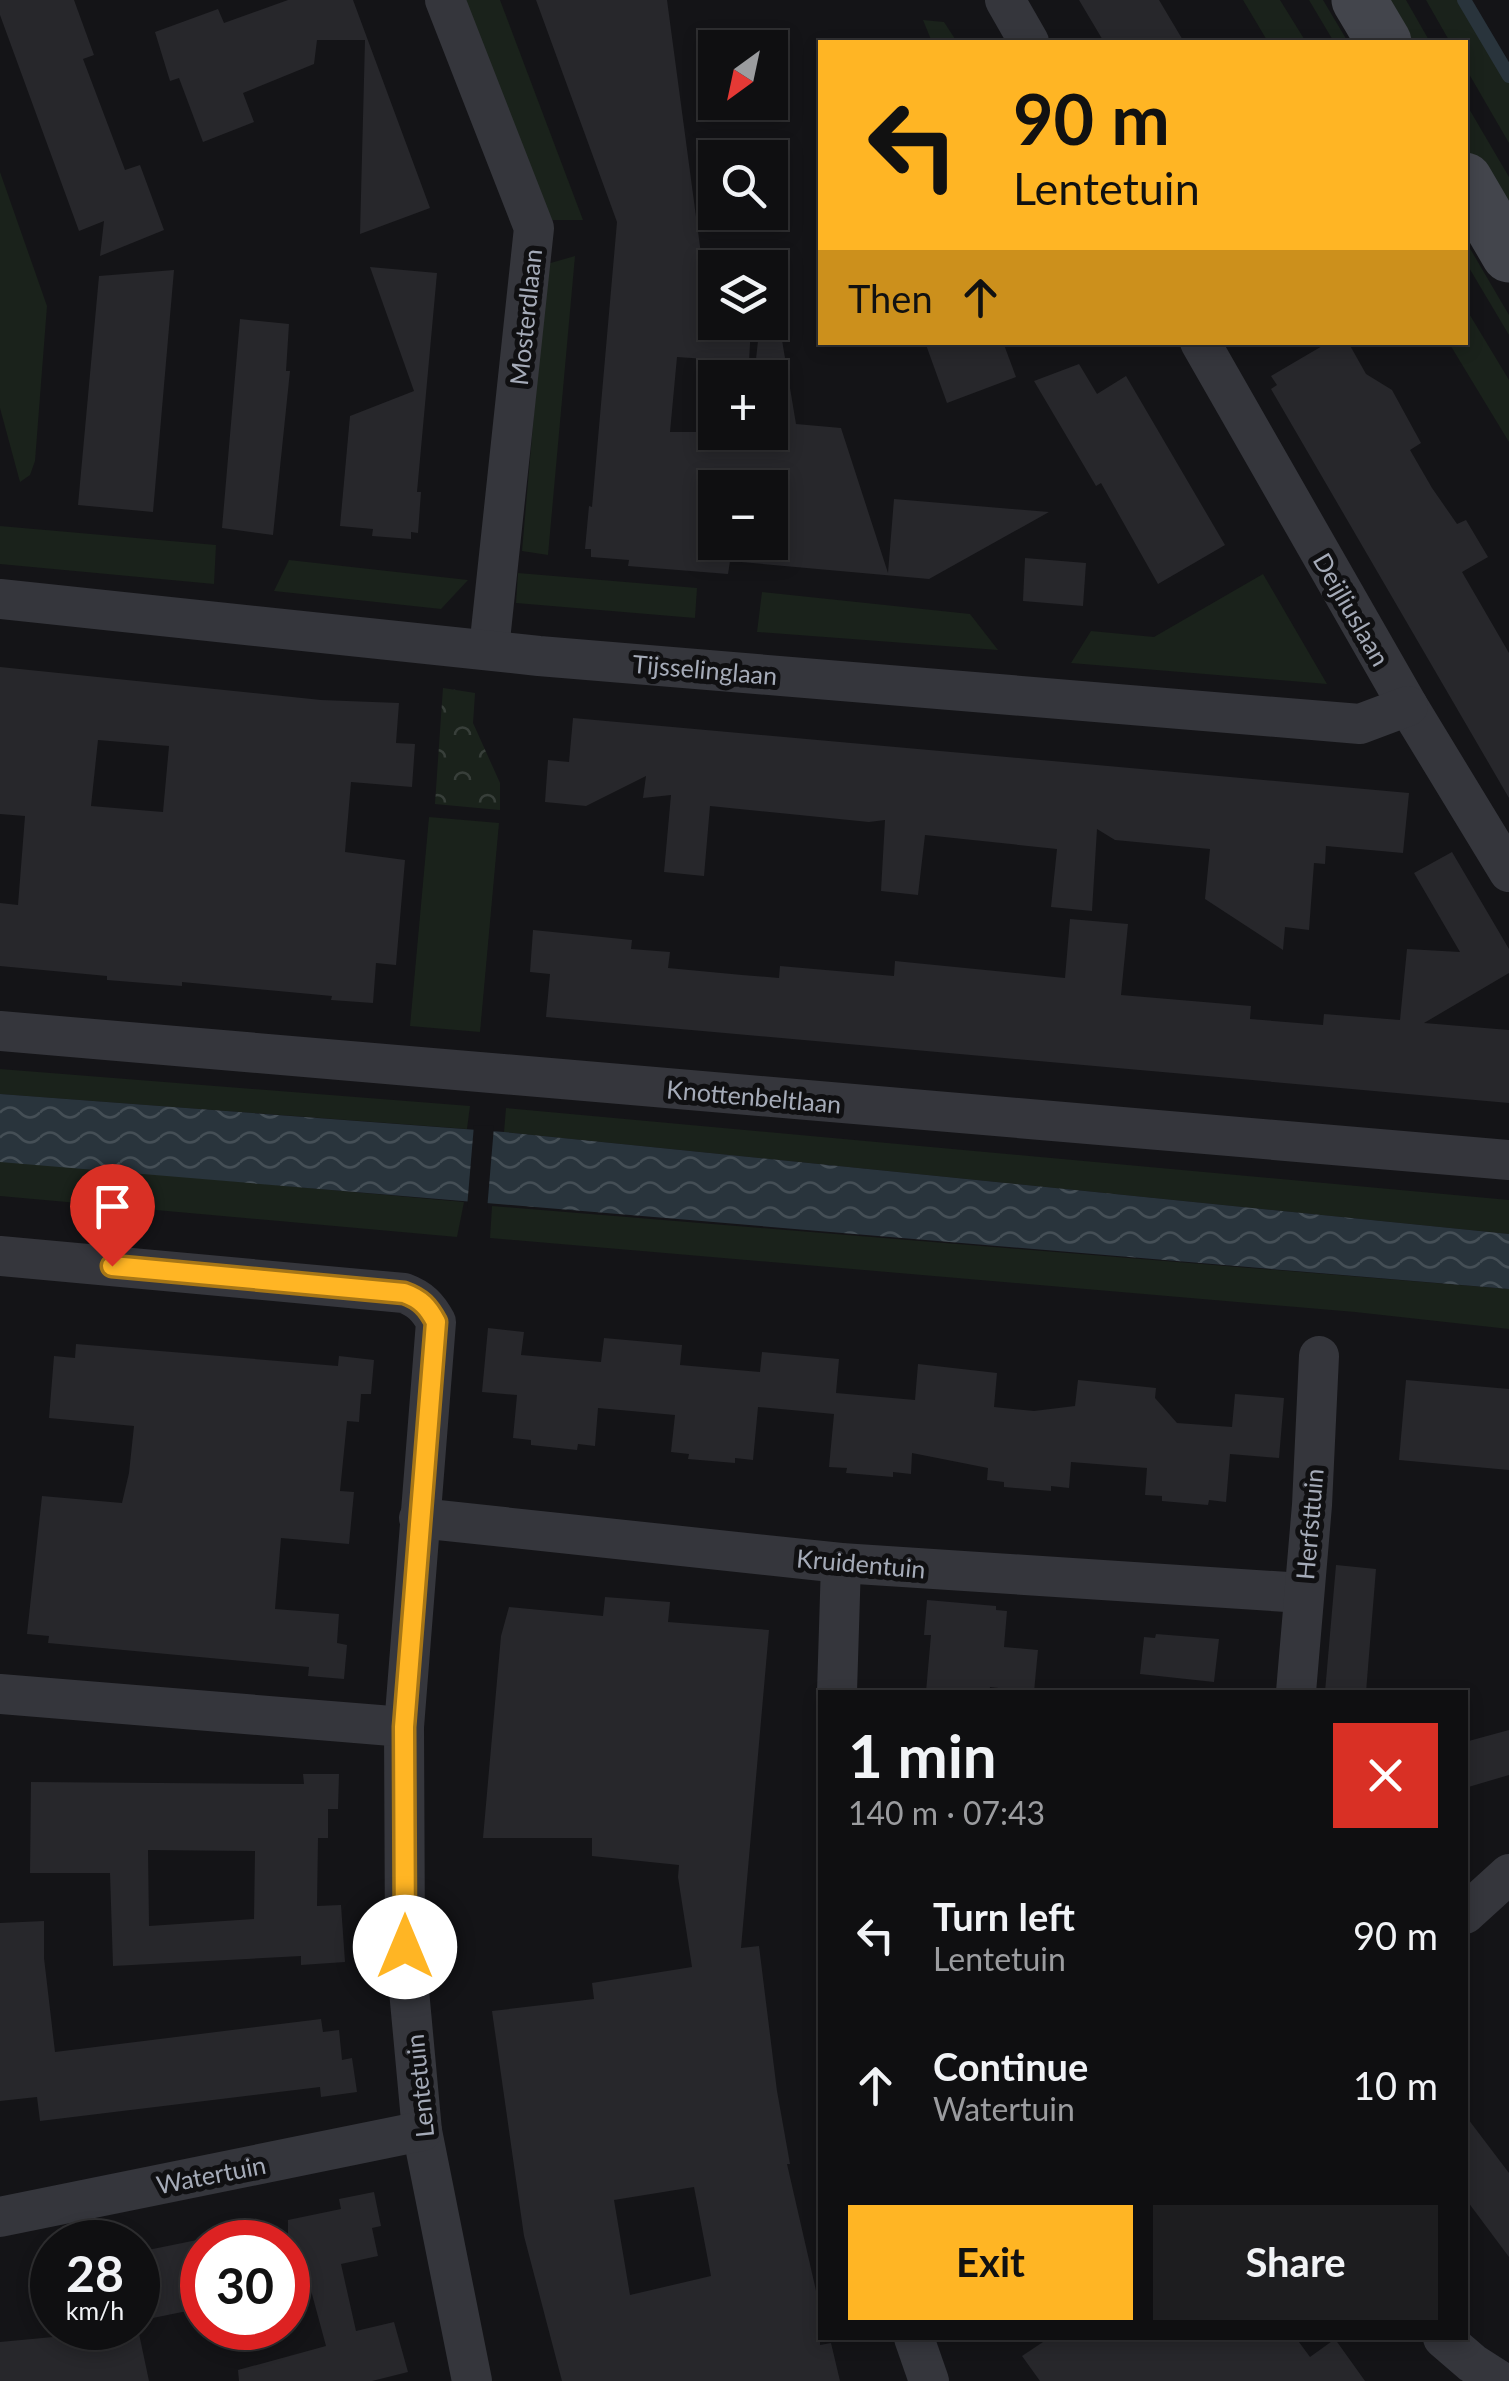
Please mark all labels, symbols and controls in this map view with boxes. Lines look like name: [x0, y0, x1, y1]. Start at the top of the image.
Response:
north arrow: [698, 30, 788, 120]
map controls: [698, 30, 788, 560]
text: 90 m: [1013, 76, 1170, 160]
icon: left: [848, 80, 978, 210]
button: search: [698, 140, 788, 230]
text: Lentetuin: [1013, 161, 1200, 215]
street label: Mosterdlaan: [503, 247, 547, 387]
button: layers: [698, 250, 788, 340]
icon: ahead: [953, 270, 1008, 325]
text: Then: [848, 275, 933, 321]
button: +: [698, 360, 788, 450]
button: −: [698, 470, 788, 560]
street label: Deijliuslaan: [1308, 547, 1396, 671]
street label: Tijsselinglaan: [631, 648, 779, 690]
street label: Knottenbeltlaan: [665, 1073, 843, 1119]
pin: [70, 1164, 155, 1267]
icon: arrive: [85, 1179, 140, 1234]
street label: Herfsttuin: [1289, 1467, 1329, 1581]
street label: Kruidentuin: [795, 1542, 927, 1584]
text: 1 min: [848, 1719, 997, 1791]
button: close: [1333, 1723, 1438, 1828]
text: 140 m · 07:43: [848, 1793, 1045, 1832]
text: Turn left: [933, 1893, 1075, 1939]
position arrow: [353, 1895, 457, 1999]
icon: left: [848, 1908, 903, 1963]
text: 90 m: [1353, 1912, 1438, 1958]
text: Lentetuin: [933, 1939, 1066, 1978]
street label: Lentetuin: [399, 2033, 439, 2139]
text: Continue: [933, 2043, 1088, 2089]
icon: ahead: [848, 2058, 903, 2113]
text: 10 m: [1353, 2062, 1438, 2108]
text: Watertuin: [933, 2089, 1075, 2128]
street label: Watertuin: [154, 2149, 268, 2199]
button: Exit: [848, 2205, 1133, 2320]
button: Share: [1153, 2205, 1438, 2320]
speed limit sign: 30: [180, 2220, 310, 2350]
text: 28: [66, 2243, 124, 2303]
text: km/h: [66, 2295, 124, 2325]

